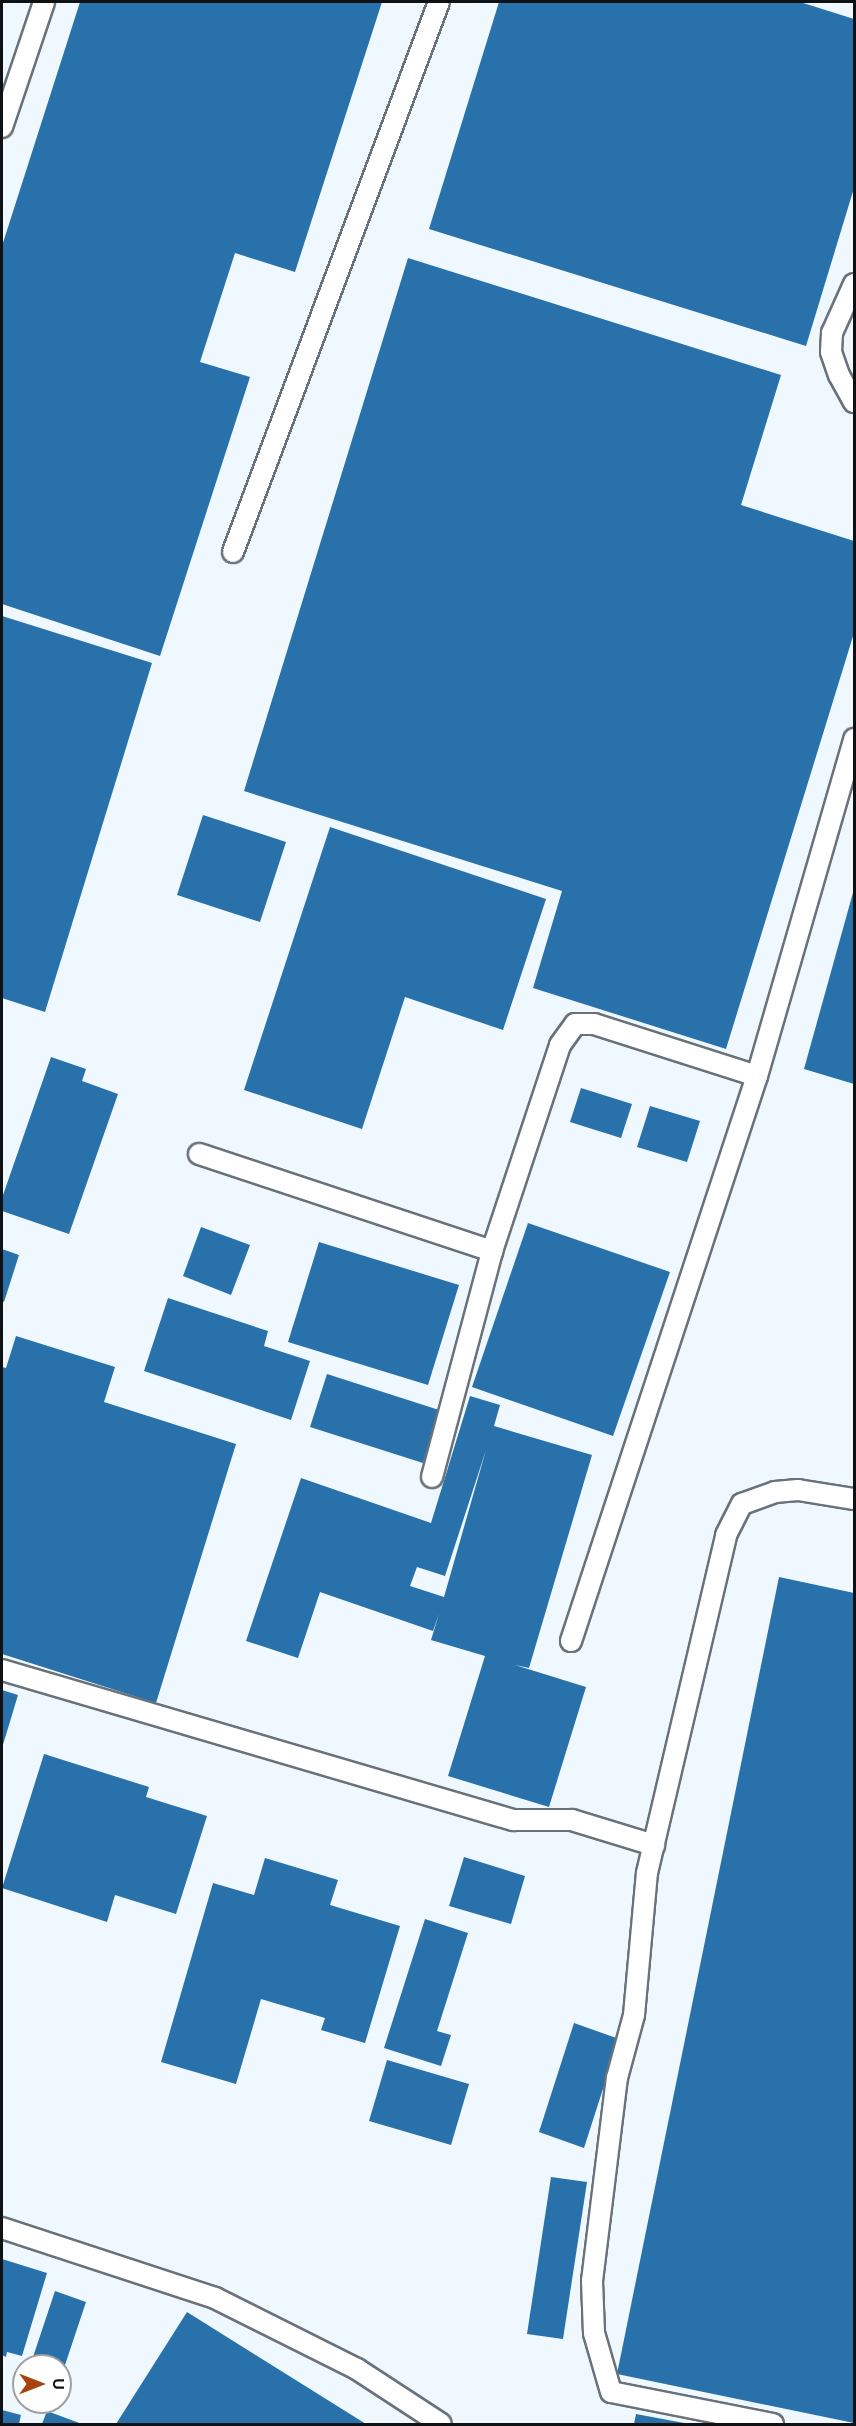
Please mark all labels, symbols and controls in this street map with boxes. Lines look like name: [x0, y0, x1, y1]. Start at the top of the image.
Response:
north arrow: [12, 2354, 72, 2414]
text: U: [49, 2378, 68, 2390]

